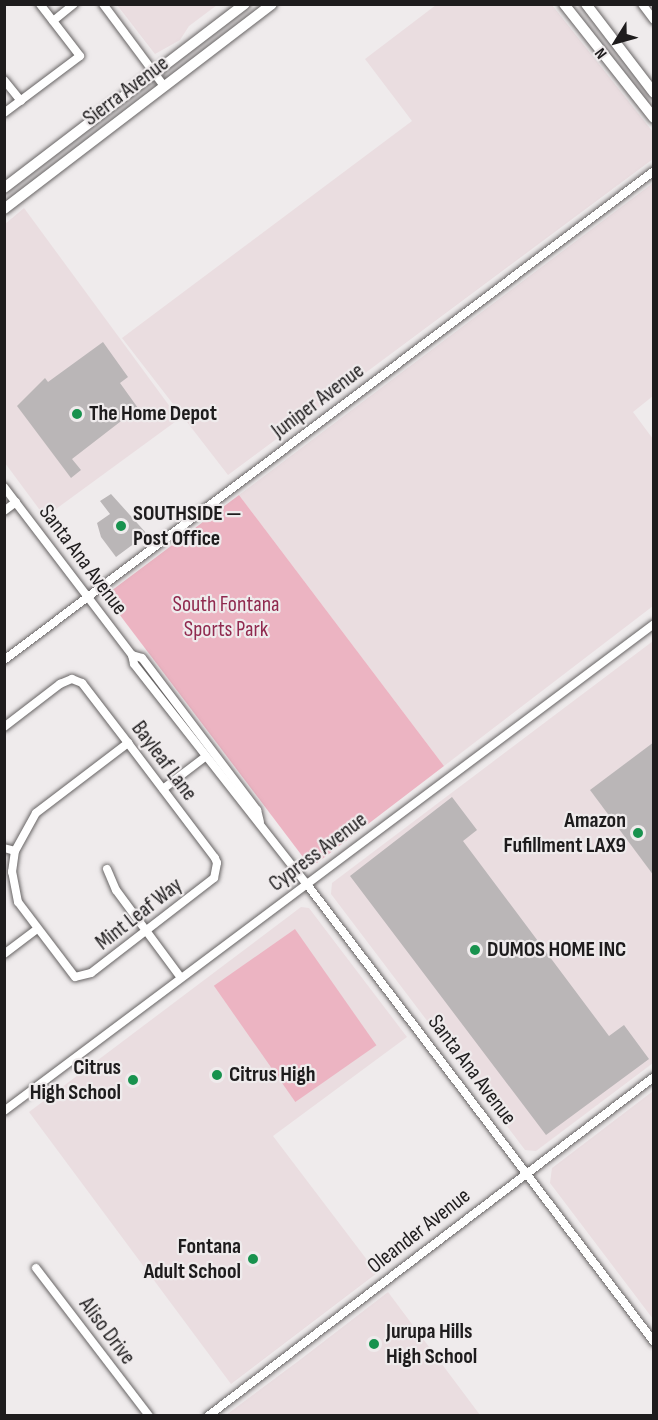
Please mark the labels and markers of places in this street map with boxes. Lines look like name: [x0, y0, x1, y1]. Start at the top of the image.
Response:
place label: The Home Depot: [89, 401, 217, 427]
marker: The Home Depot: [70, 407, 84, 421]
place label: SOUTHSIDE — Post Office: [133, 500, 241, 552]
marker: SOUTHSIDE — Post Office: [114, 519, 128, 533]
place label: Amazon Fufillment LAX9: [504, 807, 626, 858]
marker: Amazon Fufillment LAX9: [631, 826, 645, 840]
place label: DUMOS HOME INC: [487, 937, 626, 963]
marker: DUMOS HOME INC: [468, 943, 482, 957]
place label: Citrus High School: [30, 1054, 121, 1106]
place label: Citrus High: [229, 1062, 316, 1088]
marker: Citrus High: [210, 1068, 224, 1082]
marker: Citrus High School: [126, 1073, 140, 1087]
place label: Fontana Adult School: [144, 1233, 241, 1284]
marker: Fontana Adult School: [246, 1252, 260, 1266]
place label: Jurupa Hills High School: [386, 1318, 477, 1370]
marker: Jurupa Hills High School: [367, 1337, 381, 1351]

